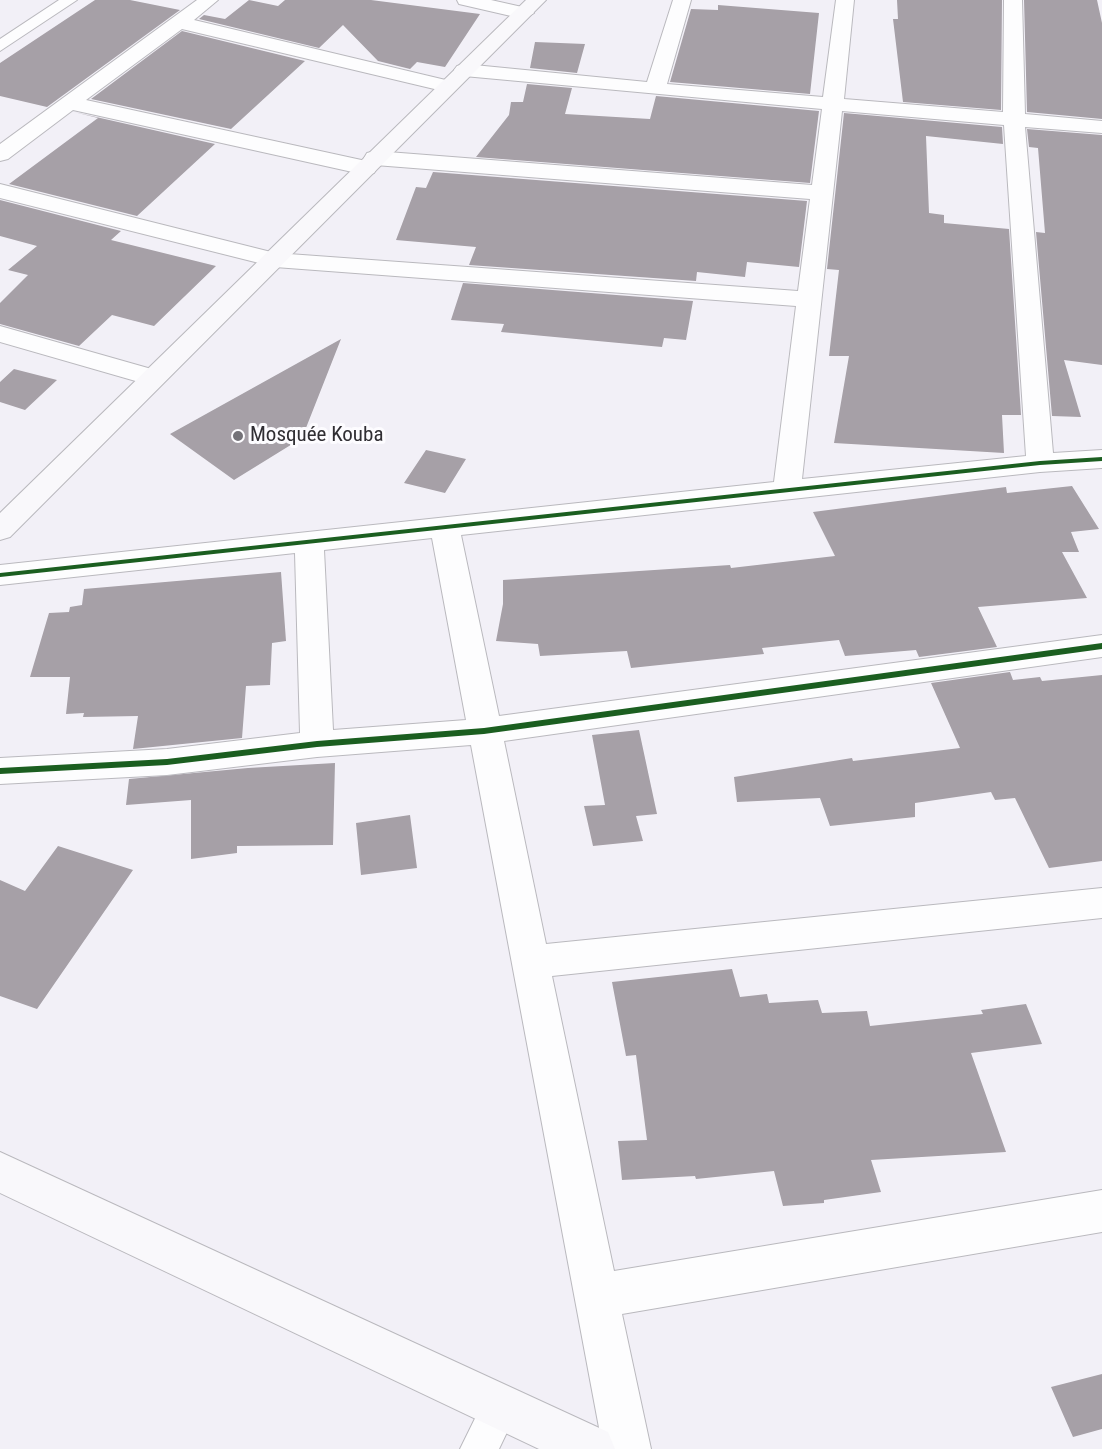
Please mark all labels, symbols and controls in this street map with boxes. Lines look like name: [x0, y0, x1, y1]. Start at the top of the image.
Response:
place label: Mosquée Kouba: [250, 423, 383, 449]
marker: Mosquée Kouba: [231, 429, 245, 443]

